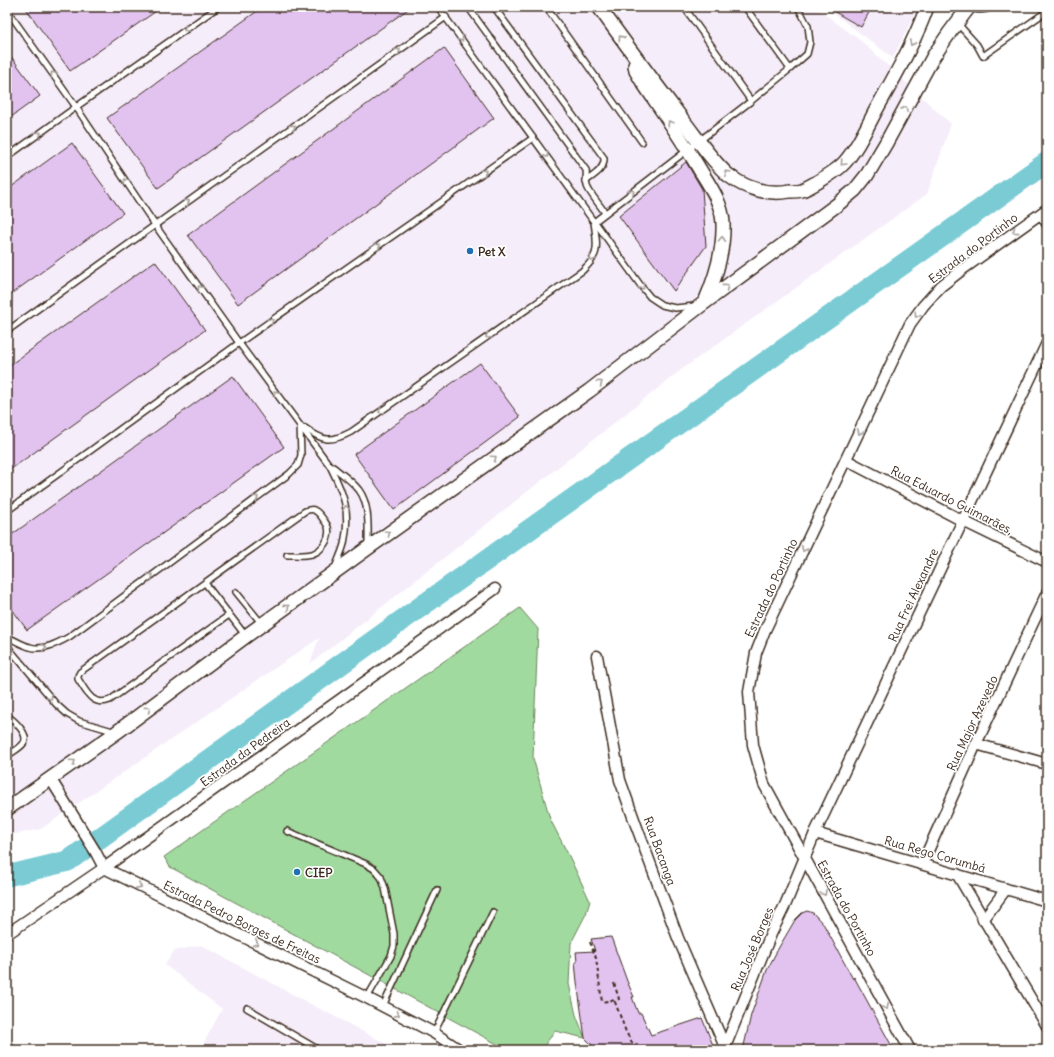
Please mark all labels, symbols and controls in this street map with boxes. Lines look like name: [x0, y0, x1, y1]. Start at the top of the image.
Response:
one-way arrow: [183, 24, 190, 32]
one-way arrow: [456, 34, 463, 41]
one-way arrow: [619, 35, 626, 42]
one-way arrow: [909, 39, 917, 46]
one-way arrow: [394, 49, 401, 56]
one-way arrow: [50, 71, 58, 78]
one-way arrow: [900, 106, 907, 113]
one-way arrow: [668, 121, 675, 128]
one-way arrow: [288, 125, 295, 132]
one-way arrow: [34, 132, 41, 139]
one-way arrow: [541, 151, 549, 158]
one-way arrow: [840, 158, 848, 166]
one-way arrow: [480, 169, 487, 177]
one-way arrow: [724, 170, 732, 177]
one-way arrow: [123, 178, 131, 185]
one-way arrow: [627, 190, 634, 197]
one-way arrow: [183, 199, 190, 207]
street label: Estrada do Portinho: [926, 210, 1021, 286]
one-way arrow: [1013, 227, 1020, 234]
one-way arrow: [717, 236, 726, 242]
one-way arrow: [373, 244, 380, 251]
place label: Pet X: [478, 244, 506, 259]
marker: Pet X: [465, 246, 475, 256]
one-way arrow: [589, 255, 596, 262]
one-way arrow: [637, 283, 644, 290]
one-way arrow: [197, 285, 205, 292]
one-way arrow: [721, 285, 728, 292]
one-way arrow: [914, 311, 921, 318]
one-way arrow: [267, 318, 274, 326]
one-way arrow: [485, 331, 492, 338]
one-way arrow: [595, 381, 602, 388]
one-way arrow: [274, 391, 281, 398]
one-way arrow: [379, 406, 386, 413]
one-way arrow: [857, 427, 865, 435]
one-way arrow: [490, 455, 497, 463]
street label: Rua Eduardo Guimarães,: [888, 463, 1016, 537]
one-way arrow: [251, 496, 258, 503]
one-way arrow: [342, 505, 351, 511]
one-way arrow: [384, 530, 391, 538]
street label: Estrada do Portinho: [741, 536, 801, 640]
one-way arrow: [801, 545, 808, 552]
street label: Rua Frei Alexandre: [885, 546, 941, 644]
one-way arrow: [147, 574, 154, 581]
one-way arrow: [282, 605, 289, 612]
one-way arrow: [40, 643, 47, 652]
street label: Rua Major Azevedo: [943, 673, 1001, 773]
one-way arrow: [46, 692, 53, 700]
one-way arrow: [144, 707, 151, 714]
street label: Estrada da Pedreira: [197, 714, 293, 790]
one-way arrow: [69, 759, 76, 767]
street label: Rua Bacanga: [641, 814, 679, 888]
street label: Rua Rego Corumbá: [883, 832, 988, 876]
street label: Estrada do Portinho: [814, 857, 880, 959]
place label: CIEP: [305, 865, 333, 880]
marker: CIEP: [292, 867, 302, 877]
street label: Estrada Pedro Borges de Freitas: [161, 877, 323, 967]
one-way arrow: [135, 881, 143, 889]
one-way arrow: [819, 889, 826, 896]
street label: Rua José Borges: [728, 905, 776, 993]
one-way arrow: [252, 938, 259, 946]
one-way arrow: [882, 1003, 889, 1010]
one-way arrow: [393, 1009, 400, 1017]

